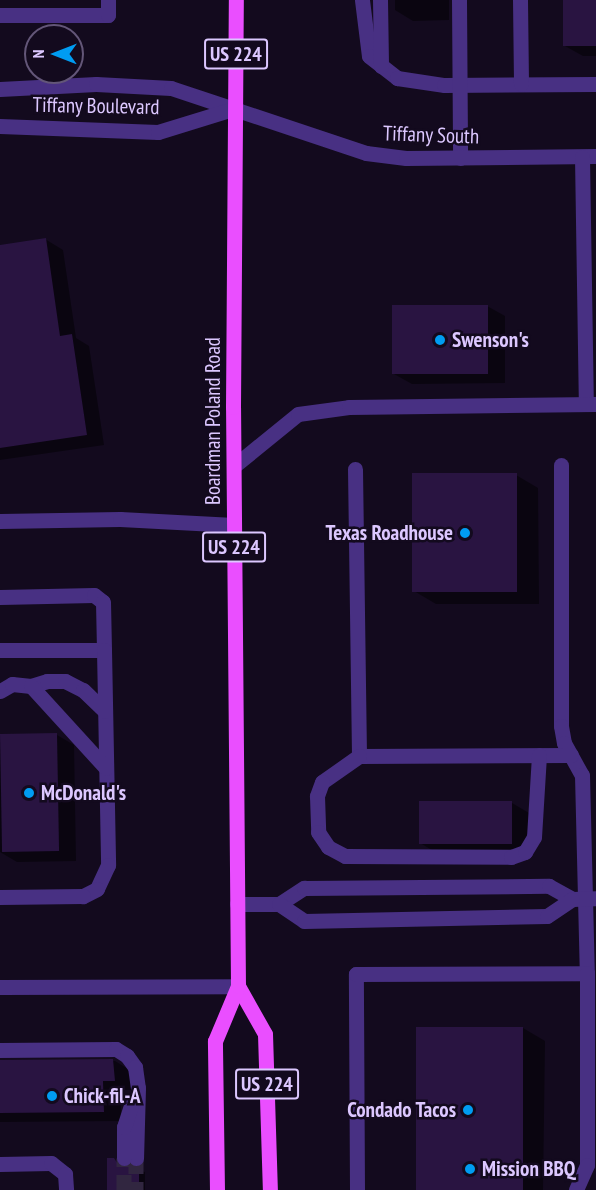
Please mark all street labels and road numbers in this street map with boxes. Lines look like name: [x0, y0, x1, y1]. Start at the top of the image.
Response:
road number: US 224: [203, 37, 269, 71]
street label: Tiffany Boulevard: [32, 92, 160, 120]
street label: Tiffany South: [382, 121, 480, 149]
street label: Boardman Poland Road: [200, 337, 226, 505]
road number: US 224: [201, 530, 267, 564]
road number: US 224: [234, 1067, 300, 1101]

